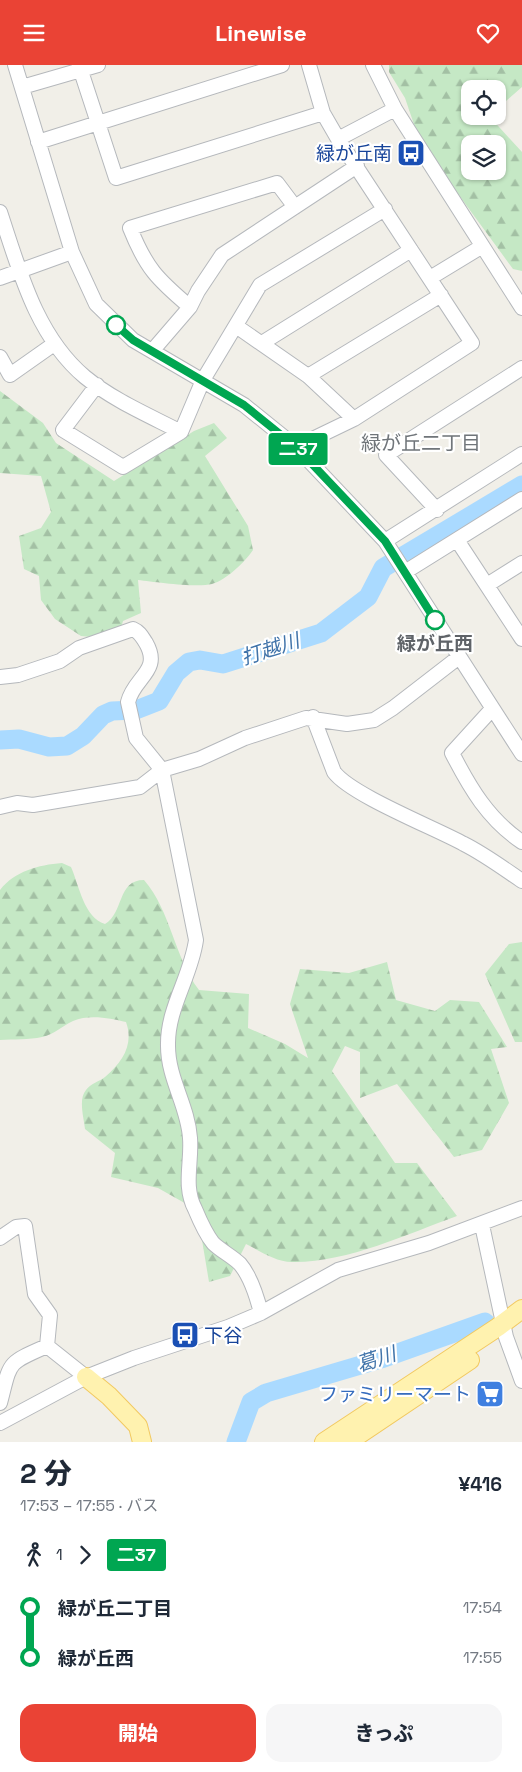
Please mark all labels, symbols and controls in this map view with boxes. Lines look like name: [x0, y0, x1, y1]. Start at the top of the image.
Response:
icon: menu: [20, 19, 48, 47]
text: Linewise: [215, 19, 307, 47]
icon: heart: [474, 19, 502, 47]
map controls: [461, 80, 506, 180]
button: locate: [461, 80, 506, 125]
button: layers: [461, 135, 506, 180]
bus stop icon: 緑が丘南: [396, 138, 426, 168]
place label: 緑が丘南: [316, 141, 392, 166]
unlabelled marker: [106, 315, 126, 335]
district label: 緑が丘二丁目: [361, 430, 481, 456]
line badge: 二37: [269, 433, 327, 465]
text: 二37: [279, 437, 317, 460]
marker: 緑が丘西: [425, 610, 445, 630]
water label: 打越川: [237, 627, 304, 671]
place label: 緑が丘西: [397, 631, 473, 656]
bus stop icon: 下谷: [170, 1320, 200, 1350]
place label: 下谷: [204, 1323, 242, 1348]
water label: 葛川: [353, 1340, 401, 1378]
supermarket icon: ファミリーマート: [475, 1379, 505, 1409]
place label: ファミリーマート: [319, 1382, 471, 1407]
text: 2 分: [20, 1455, 72, 1491]
text: ¥416: [459, 1472, 502, 1497]
text: 17:53 – 17:55 · バス: [20, 1495, 158, 1516]
icon: walk: [20, 1541, 48, 1569]
icon: forward: [71, 1541, 99, 1569]
text: 二37: [117, 1543, 156, 1566]
text: 1: [56, 1544, 63, 1565]
text: 緑が丘二丁目: [58, 1596, 172, 1621]
text: 17:54: [463, 1597, 502, 1618]
text: 緑が丘西: [58, 1646, 134, 1671]
text: 17:55: [463, 1647, 502, 1668]
button: 開始: [20, 1704, 256, 1762]
button: きっぷ: [266, 1704, 502, 1762]

